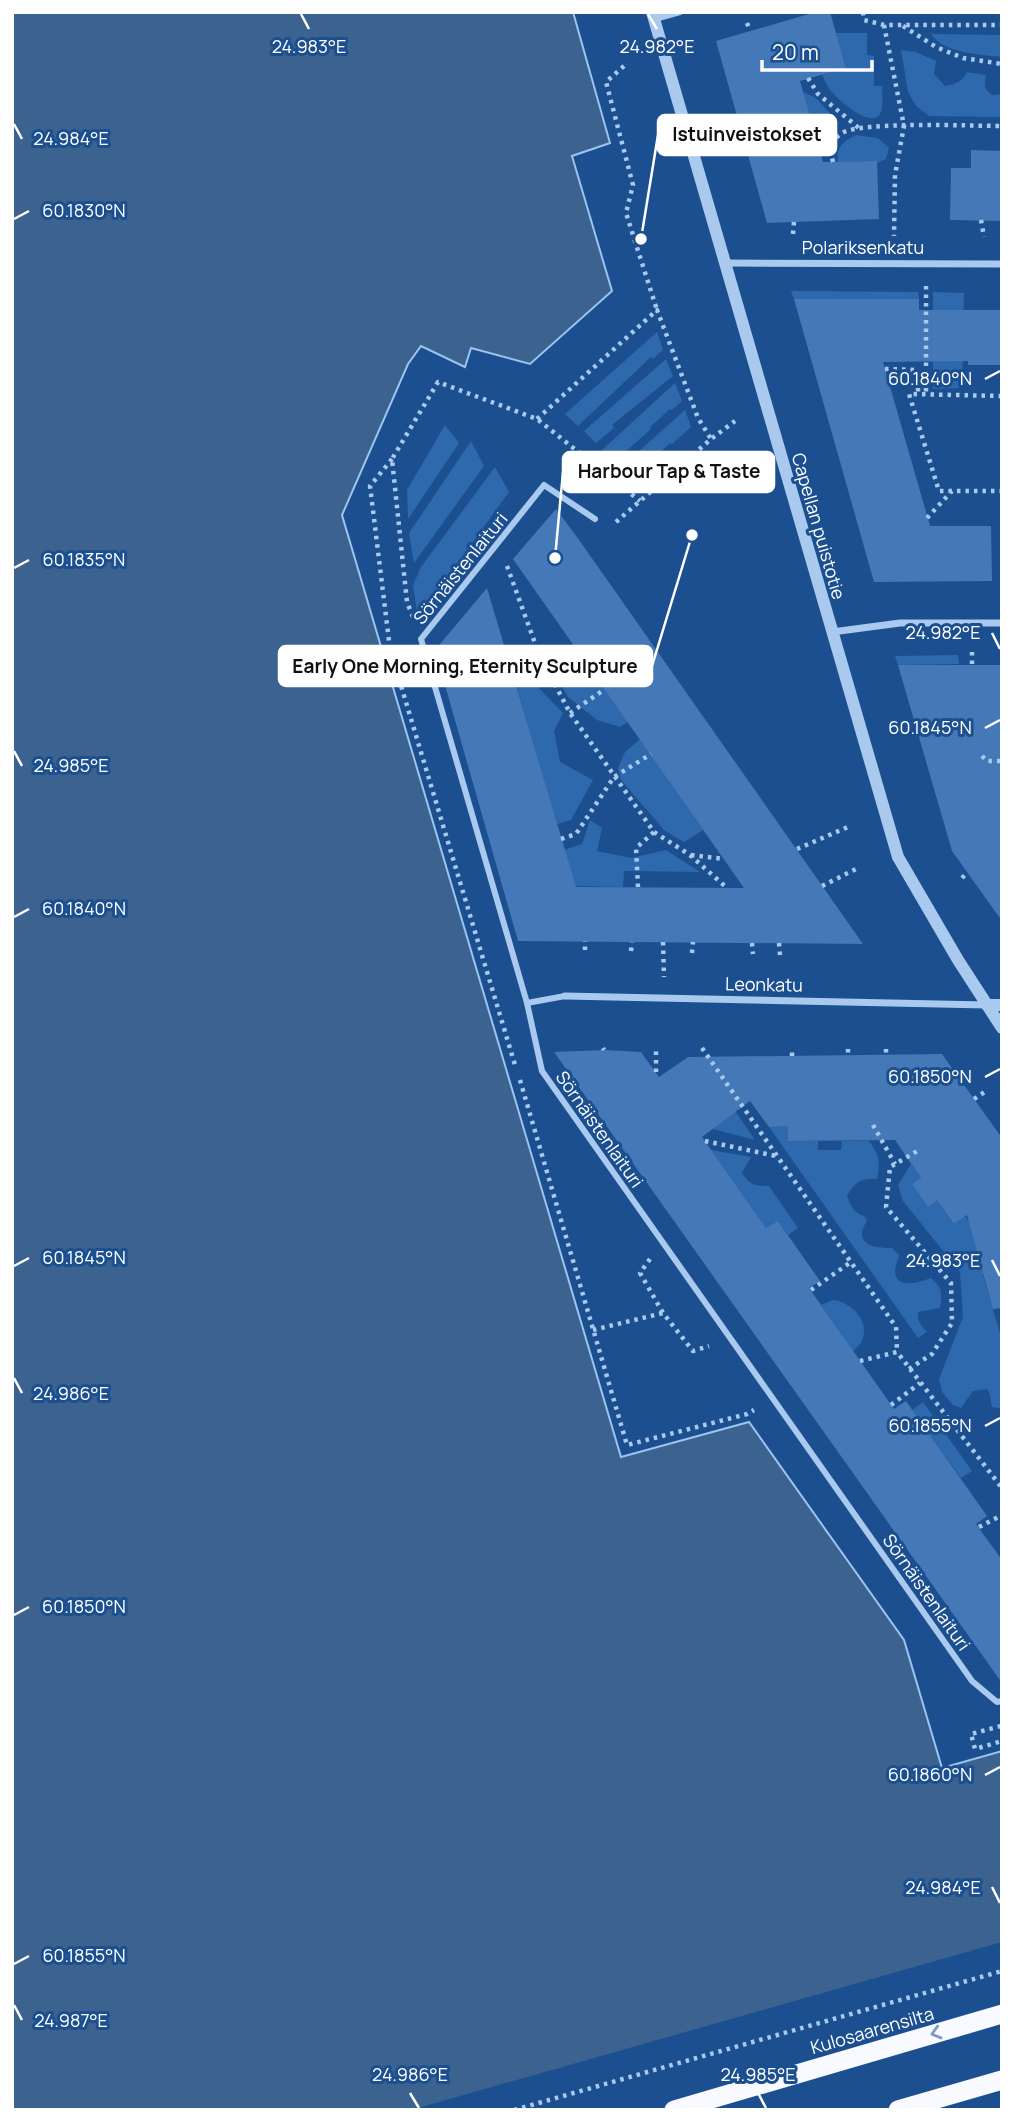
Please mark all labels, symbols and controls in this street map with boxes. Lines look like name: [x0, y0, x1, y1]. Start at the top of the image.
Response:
scale bar: [762, 28, 872, 72]
text: 24.983°E: [272, 34, 346, 58]
text: 24.982°E: [620, 34, 694, 58]
text: 20 m: [772, 38, 819, 66]
callout: Istuinveistokset: [658, 115, 836, 155]
text: Istuinveistokset: [672, 121, 822, 147]
text: 24.984°E: [33, 126, 109, 150]
text: 60.1830°N: [42, 198, 126, 222]
street label: Polariksenkatu: [802, 235, 924, 259]
text: 60.1840°N: [888, 366, 972, 390]
street label: Capellan puistotie: [787, 450, 851, 602]
callout: Harbour Tap & Taste: [563, 452, 774, 492]
text: Harbour Tap & Taste: [578, 458, 760, 484]
street label: Sörnäistenlaituri: [407, 507, 513, 629]
text: 60.1835°N: [43, 547, 125, 571]
text: 24.982°E: [906, 620, 980, 644]
callout: Early One Morning, Eternity Sculpture: [279, 646, 652, 686]
text: Early One Morning, Eternity Sculpture: [292, 653, 638, 679]
text: 60.1845°N: [888, 715, 972, 739]
text: 24.985°E: [33, 753, 109, 777]
text: 60.1840°N: [42, 896, 126, 920]
street label: Leonkatu: [725, 971, 803, 997]
text: 60.1850°N: [888, 1064, 972, 1088]
street label: Sörnäistenlaituri: [551, 1066, 649, 1192]
text: 60.1845°N: [42, 1245, 126, 1269]
text: 24.983°E: [906, 1248, 980, 1272]
text: 24.986°E: [33, 1381, 109, 1405]
text: 60.1855°N: [888, 1413, 972, 1437]
street label: Sörnäistenlaituri: [878, 1529, 976, 1655]
text: 60.1850°N: [42, 1594, 126, 1618]
text: 60.1860°N: [888, 1762, 972, 1786]
text: 24.984°E: [905, 1875, 981, 1899]
text: 60.1855°N: [42, 1943, 126, 1967]
street label: Kulosaarensilta: [808, 2001, 936, 2059]
text: 24.987°E: [34, 2008, 108, 2032]
one-way arrow: [930, 2025, 942, 2039]
text: 24.986°E: [372, 2062, 448, 2086]
text: 24.985°E: [720, 2062, 796, 2086]

